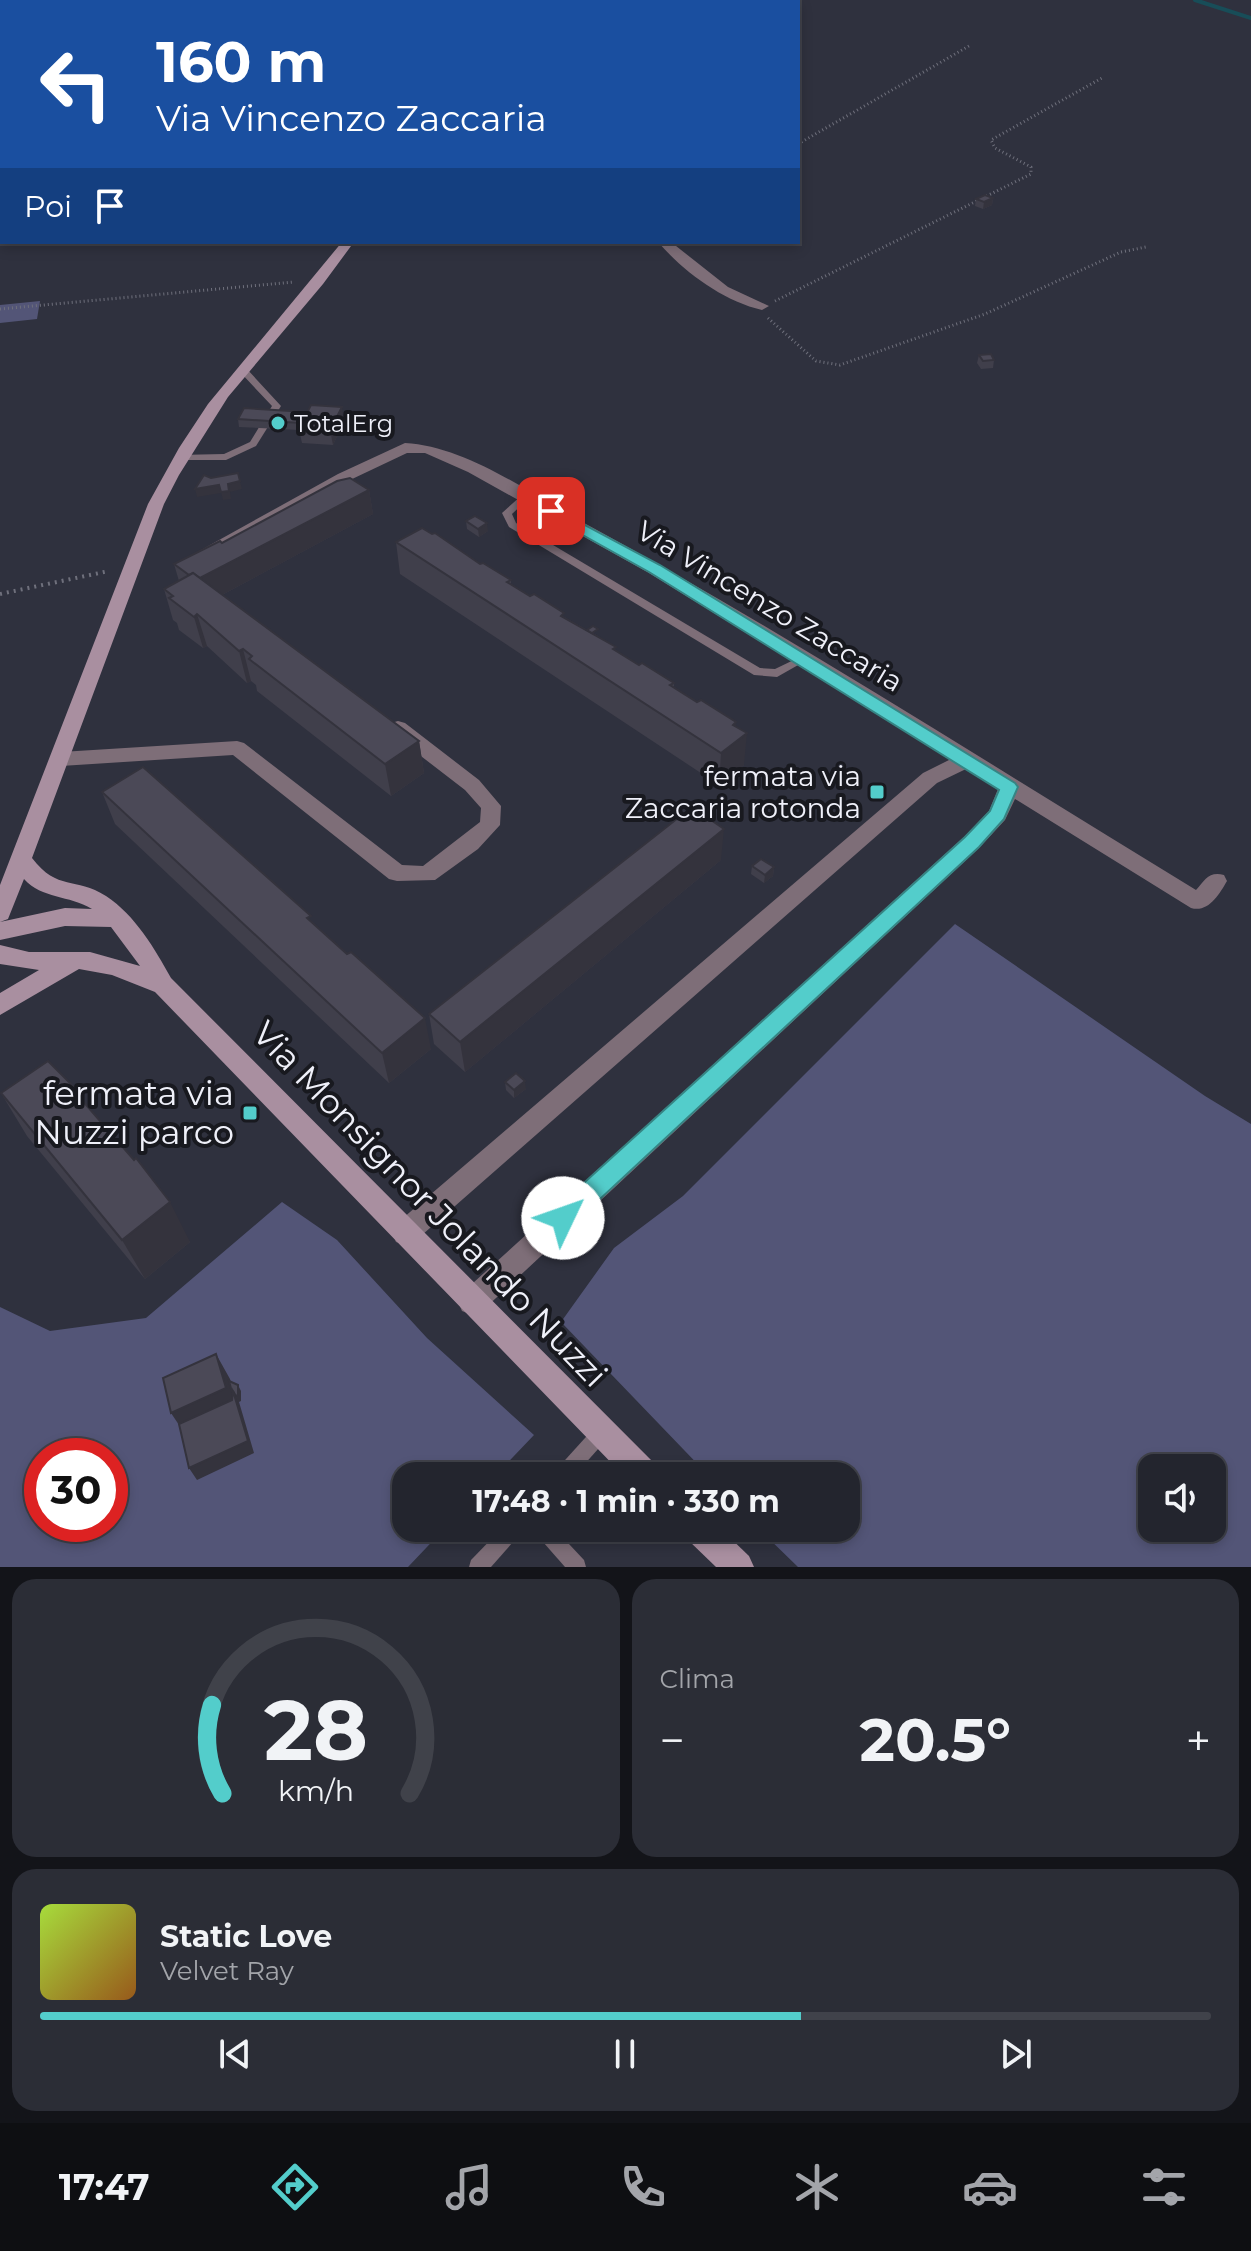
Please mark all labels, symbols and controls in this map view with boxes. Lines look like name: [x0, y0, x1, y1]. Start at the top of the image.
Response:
text: 160 m: [156, 28, 326, 96]
icon: left: [24, 32, 128, 136]
text: Via Vincenzo Zaccaria: [156, 96, 547, 140]
icon: arrive: [88, 184, 132, 228]
text: Poi: [24, 188, 72, 225]
place label: TotalErg: [294, 409, 393, 438]
marker: TotalErg: [269, 414, 287, 432]
pin: [517, 477, 585, 545]
icon: arrive: [529, 489, 573, 533]
street label: Via Vincenzo Zaccaria: [631, 513, 909, 699]
place label: fermata via Zaccaria rotonda: [625, 759, 861, 825]
marker: fermata via Zaccaria rotonda: [868, 783, 886, 801]
street label: Via Monsignor Jolando Nuzzi: [244, 1012, 616, 1396]
place label: fermata via Nuzzi parco: [34, 1072, 234, 1153]
marker: fermata via Nuzzi parco: [241, 1104, 259, 1122]
position arrow: [521, 1176, 605, 1260]
speed limit sign: 30: [24, 1438, 128, 1542]
map controls: [1138, 1454, 1226, 1542]
button: sound: [1138, 1454, 1226, 1542]
text: 17:48 · 1 min · 330 m: [472, 1483, 780, 1520]
text: Clima: [660, 1663, 735, 1695]
text: 28: [264, 1679, 368, 1781]
text: 20.5°: [860, 1703, 1011, 1776]
text: −: [660, 1713, 685, 1767]
text: +: [1186, 1713, 1211, 1767]
text: km/h: [278, 1773, 354, 1808]
text: Static Love: [160, 1918, 332, 1955]
text: Velvet Ray: [160, 1955, 294, 1987]
icon: previous: [213, 2032, 257, 2076]
icon: pause: [603, 2032, 647, 2076]
icon: next: [994, 2032, 1038, 2076]
icon: directions: [267, 2159, 323, 2215]
icon: music: [441, 2159, 497, 2215]
icon: phone: [615, 2159, 671, 2215]
icon: climate: [789, 2159, 845, 2215]
icon: car: [962, 2159, 1018, 2215]
icon: filters: [1136, 2159, 1192, 2215]
text: 17:47: [59, 2165, 150, 2209]

